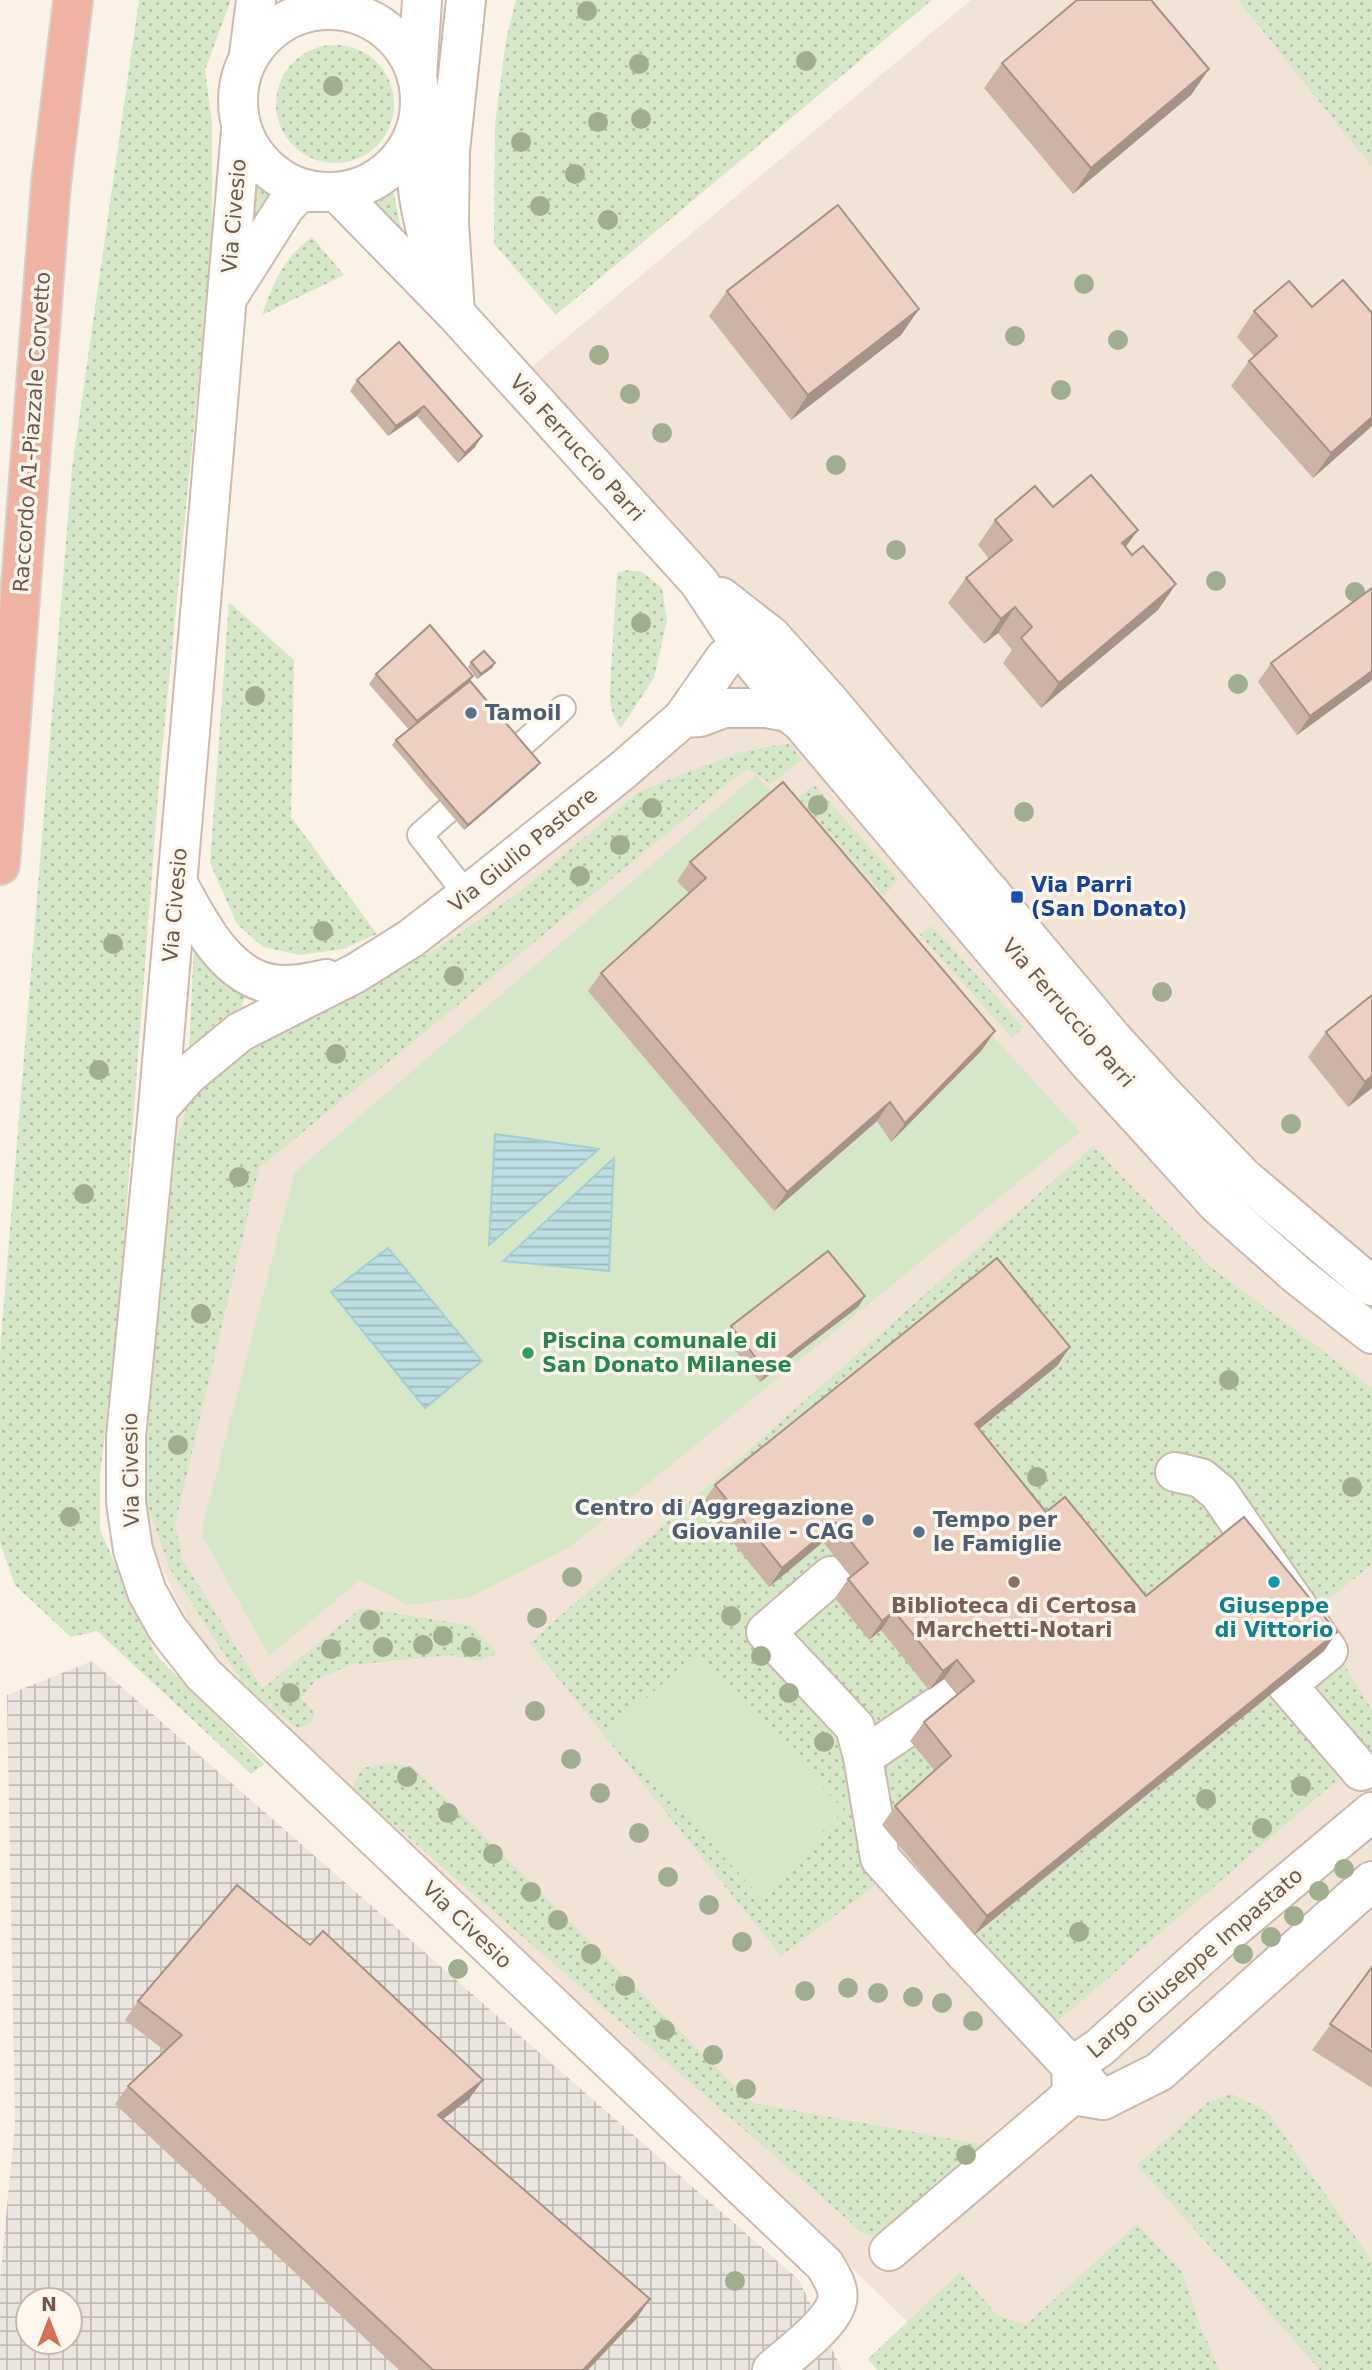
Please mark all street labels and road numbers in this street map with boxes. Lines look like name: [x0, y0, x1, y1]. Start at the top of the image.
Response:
street label: Via Civesio: [217, 158, 251, 274]
street label: Raccordo A1-Piazzale Corvetto: [9, 271, 55, 593]
street label: Via Ferruccio Parri: [505, 370, 649, 526]
street label: Via Giulio Pastore: [444, 783, 602, 917]
street label: Via Civesio: [158, 847, 192, 963]
street label: Via Ferruccio Parri: [997, 934, 1139, 1092]
street label: Via Civesio: [118, 1412, 144, 1528]
street label: Largo Giuseppe Impastato: [1083, 1863, 1307, 2063]
street label: Via Civesio: [417, 1877, 517, 1973]

